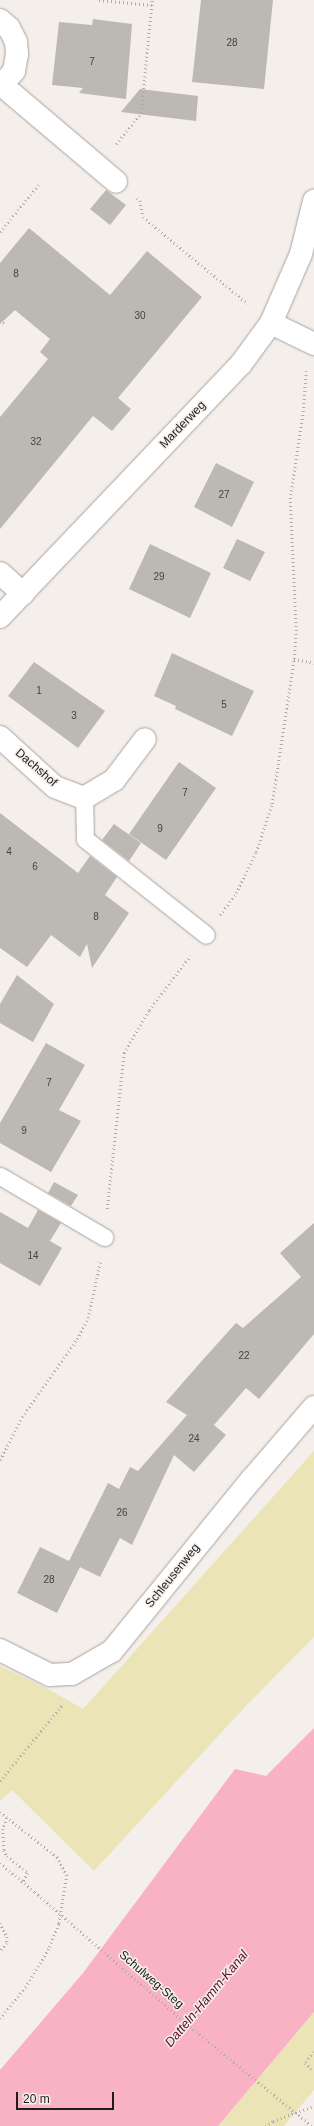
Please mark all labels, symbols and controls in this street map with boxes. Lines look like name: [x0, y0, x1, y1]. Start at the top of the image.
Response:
house number: 28: [226, 37, 238, 49]
house number: 7: [89, 56, 95, 68]
house number: 8: [13, 268, 19, 280]
house number: 30: [134, 310, 146, 322]
street label: Marderweg: [157, 398, 209, 452]
house number: 32: [30, 436, 42, 448]
house number: 27: [218, 489, 230, 501]
house number: 29: [153, 571, 165, 583]
house number: 1: [36, 685, 42, 697]
house number: 5: [221, 699, 227, 711]
house number: 3: [71, 710, 77, 722]
street label: Dachshof: [12, 746, 60, 790]
house number: 7: [182, 787, 188, 799]
house number: 9: [157, 823, 163, 835]
house number: 4: [6, 846, 12, 858]
house number: 6: [32, 861, 38, 873]
house number: 8: [93, 911, 99, 923]
house number: 7: [46, 1077, 52, 1089]
house number: 9: [21, 1125, 27, 1137]
house number: 14: [27, 1250, 39, 1262]
house number: 22: [238, 1350, 250, 1362]
house number: 24: [188, 1433, 200, 1445]
house number: 26: [116, 1507, 128, 1519]
street label: Schleusenweg: [143, 1541, 203, 1611]
house number: 28: [43, 1574, 55, 1586]
water label: Datteln-Hamm-Kanal: [162, 1947, 252, 2051]
street label: Schulweg-Steg: [116, 1948, 186, 2012]
scale bar: [18, 2084, 116, 2110]
text: 20 m: [23, 2092, 50, 2106]

